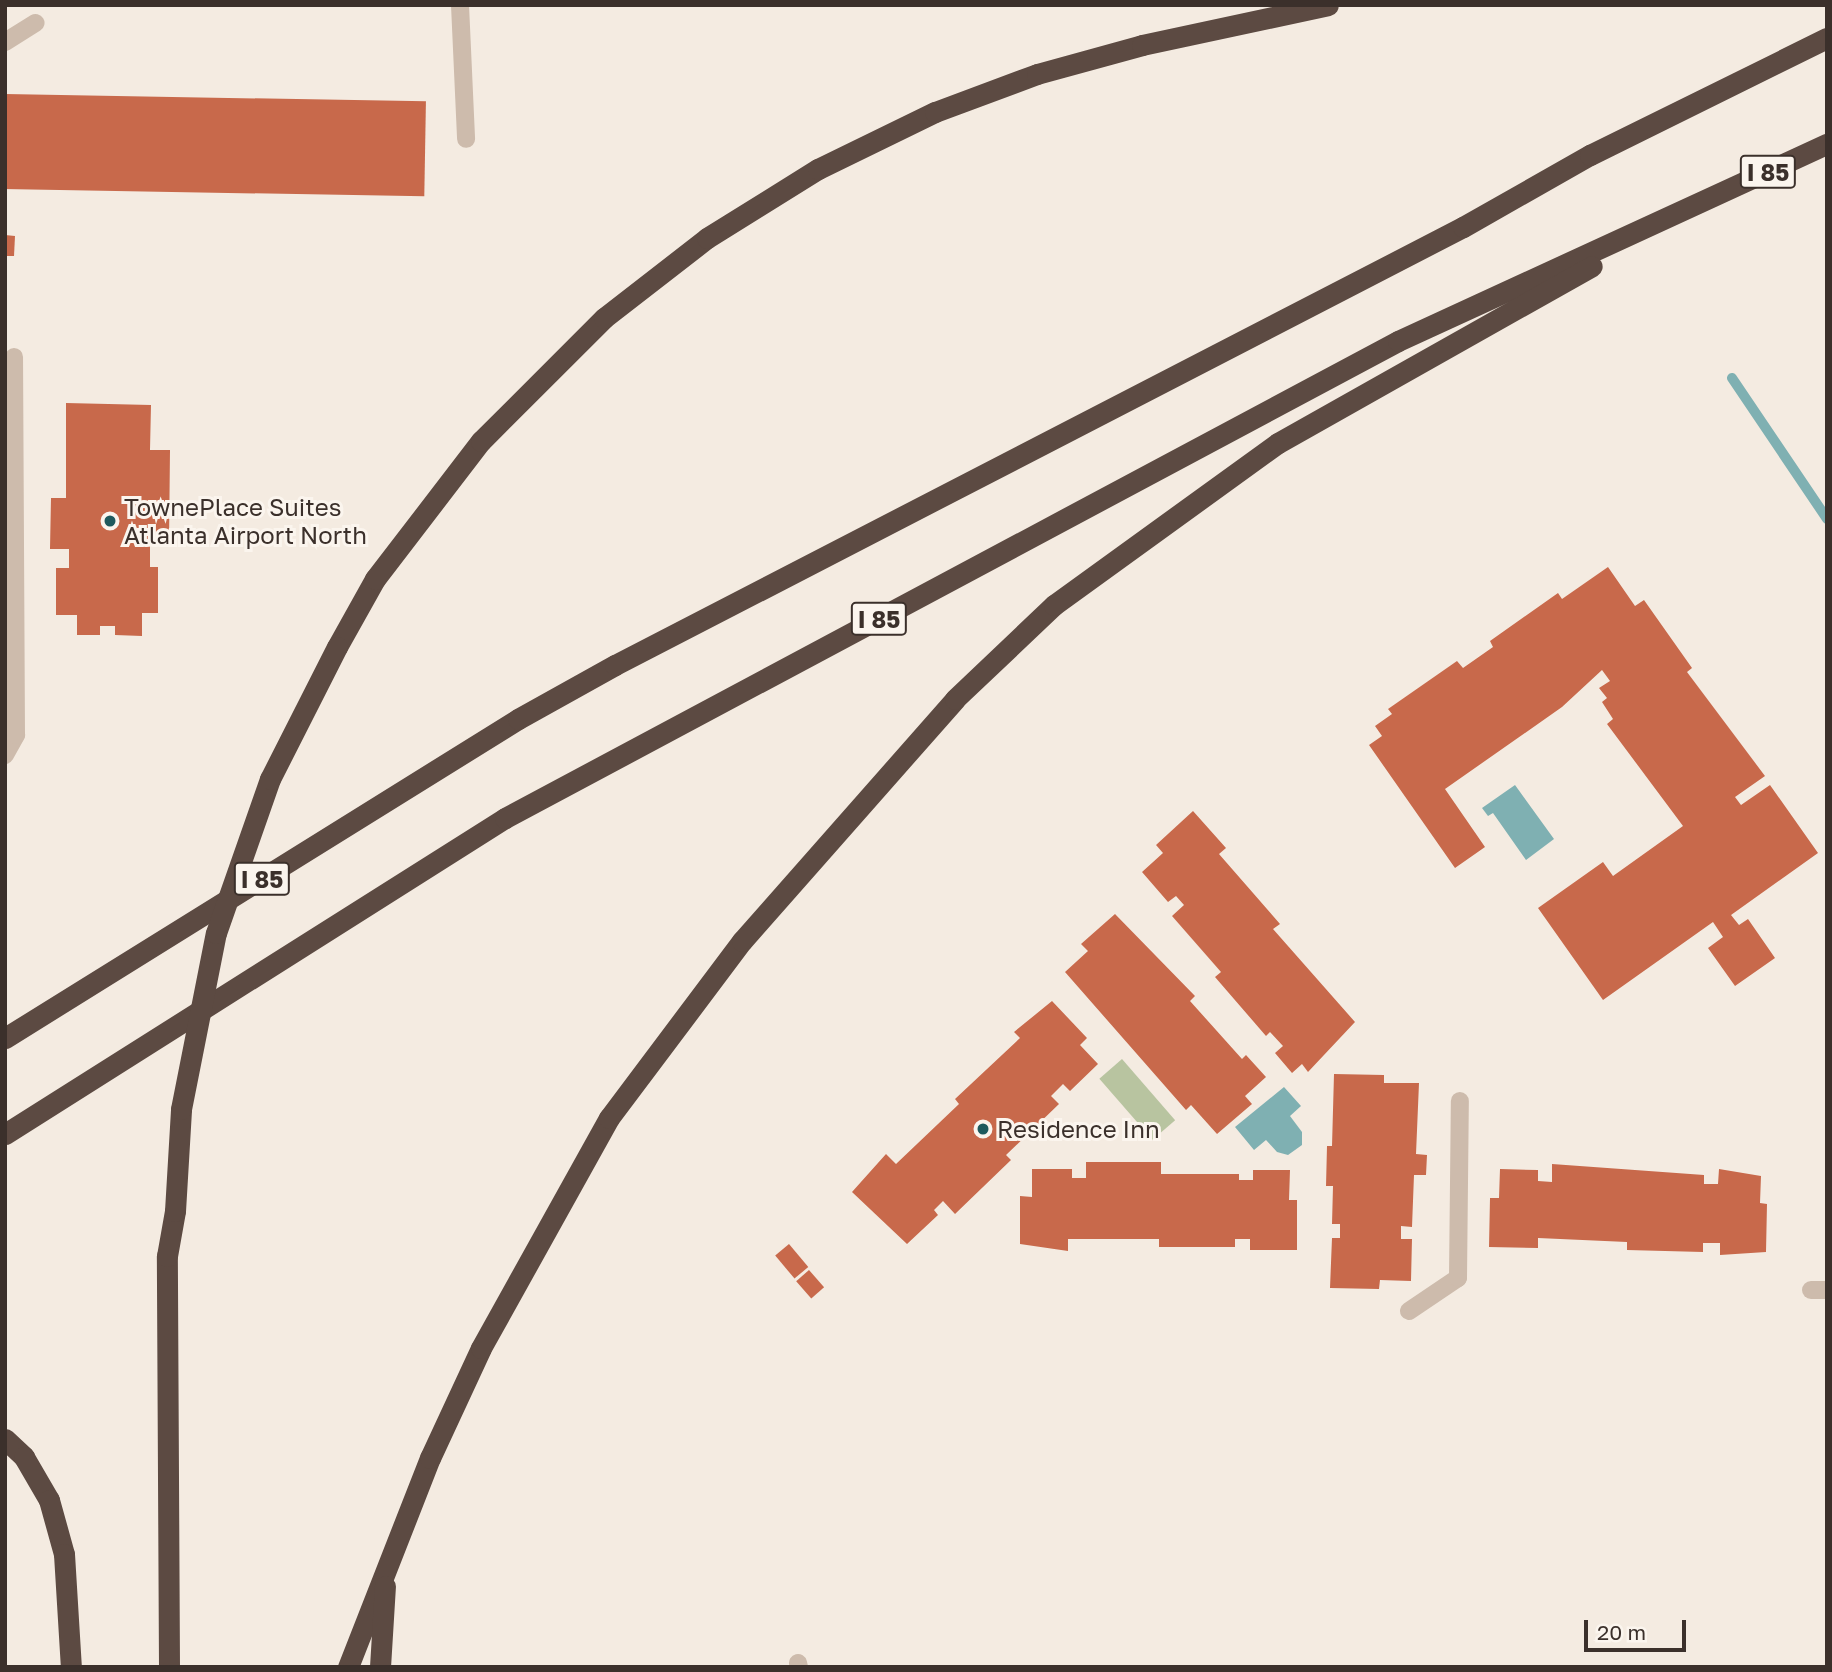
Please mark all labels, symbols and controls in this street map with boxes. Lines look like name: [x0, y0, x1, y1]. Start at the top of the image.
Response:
road number: I 85: [1738, 153, 1798, 192]
place label: TownePlace Suites Atlanta Airport North: [124, 493, 367, 549]
marker: TownePlace Suites Atlanta Airport North: [102, 513, 118, 529]
road number: I 85: [849, 600, 909, 638]
road number: I 85: [232, 860, 292, 898]
place label: Residence Inn: [997, 1115, 1160, 1143]
marker: Residence Inn: [975, 1121, 991, 1137]
scale bar: [1587, 1606, 1688, 1650]
text: 20 m: [1597, 1619, 1646, 1645]

